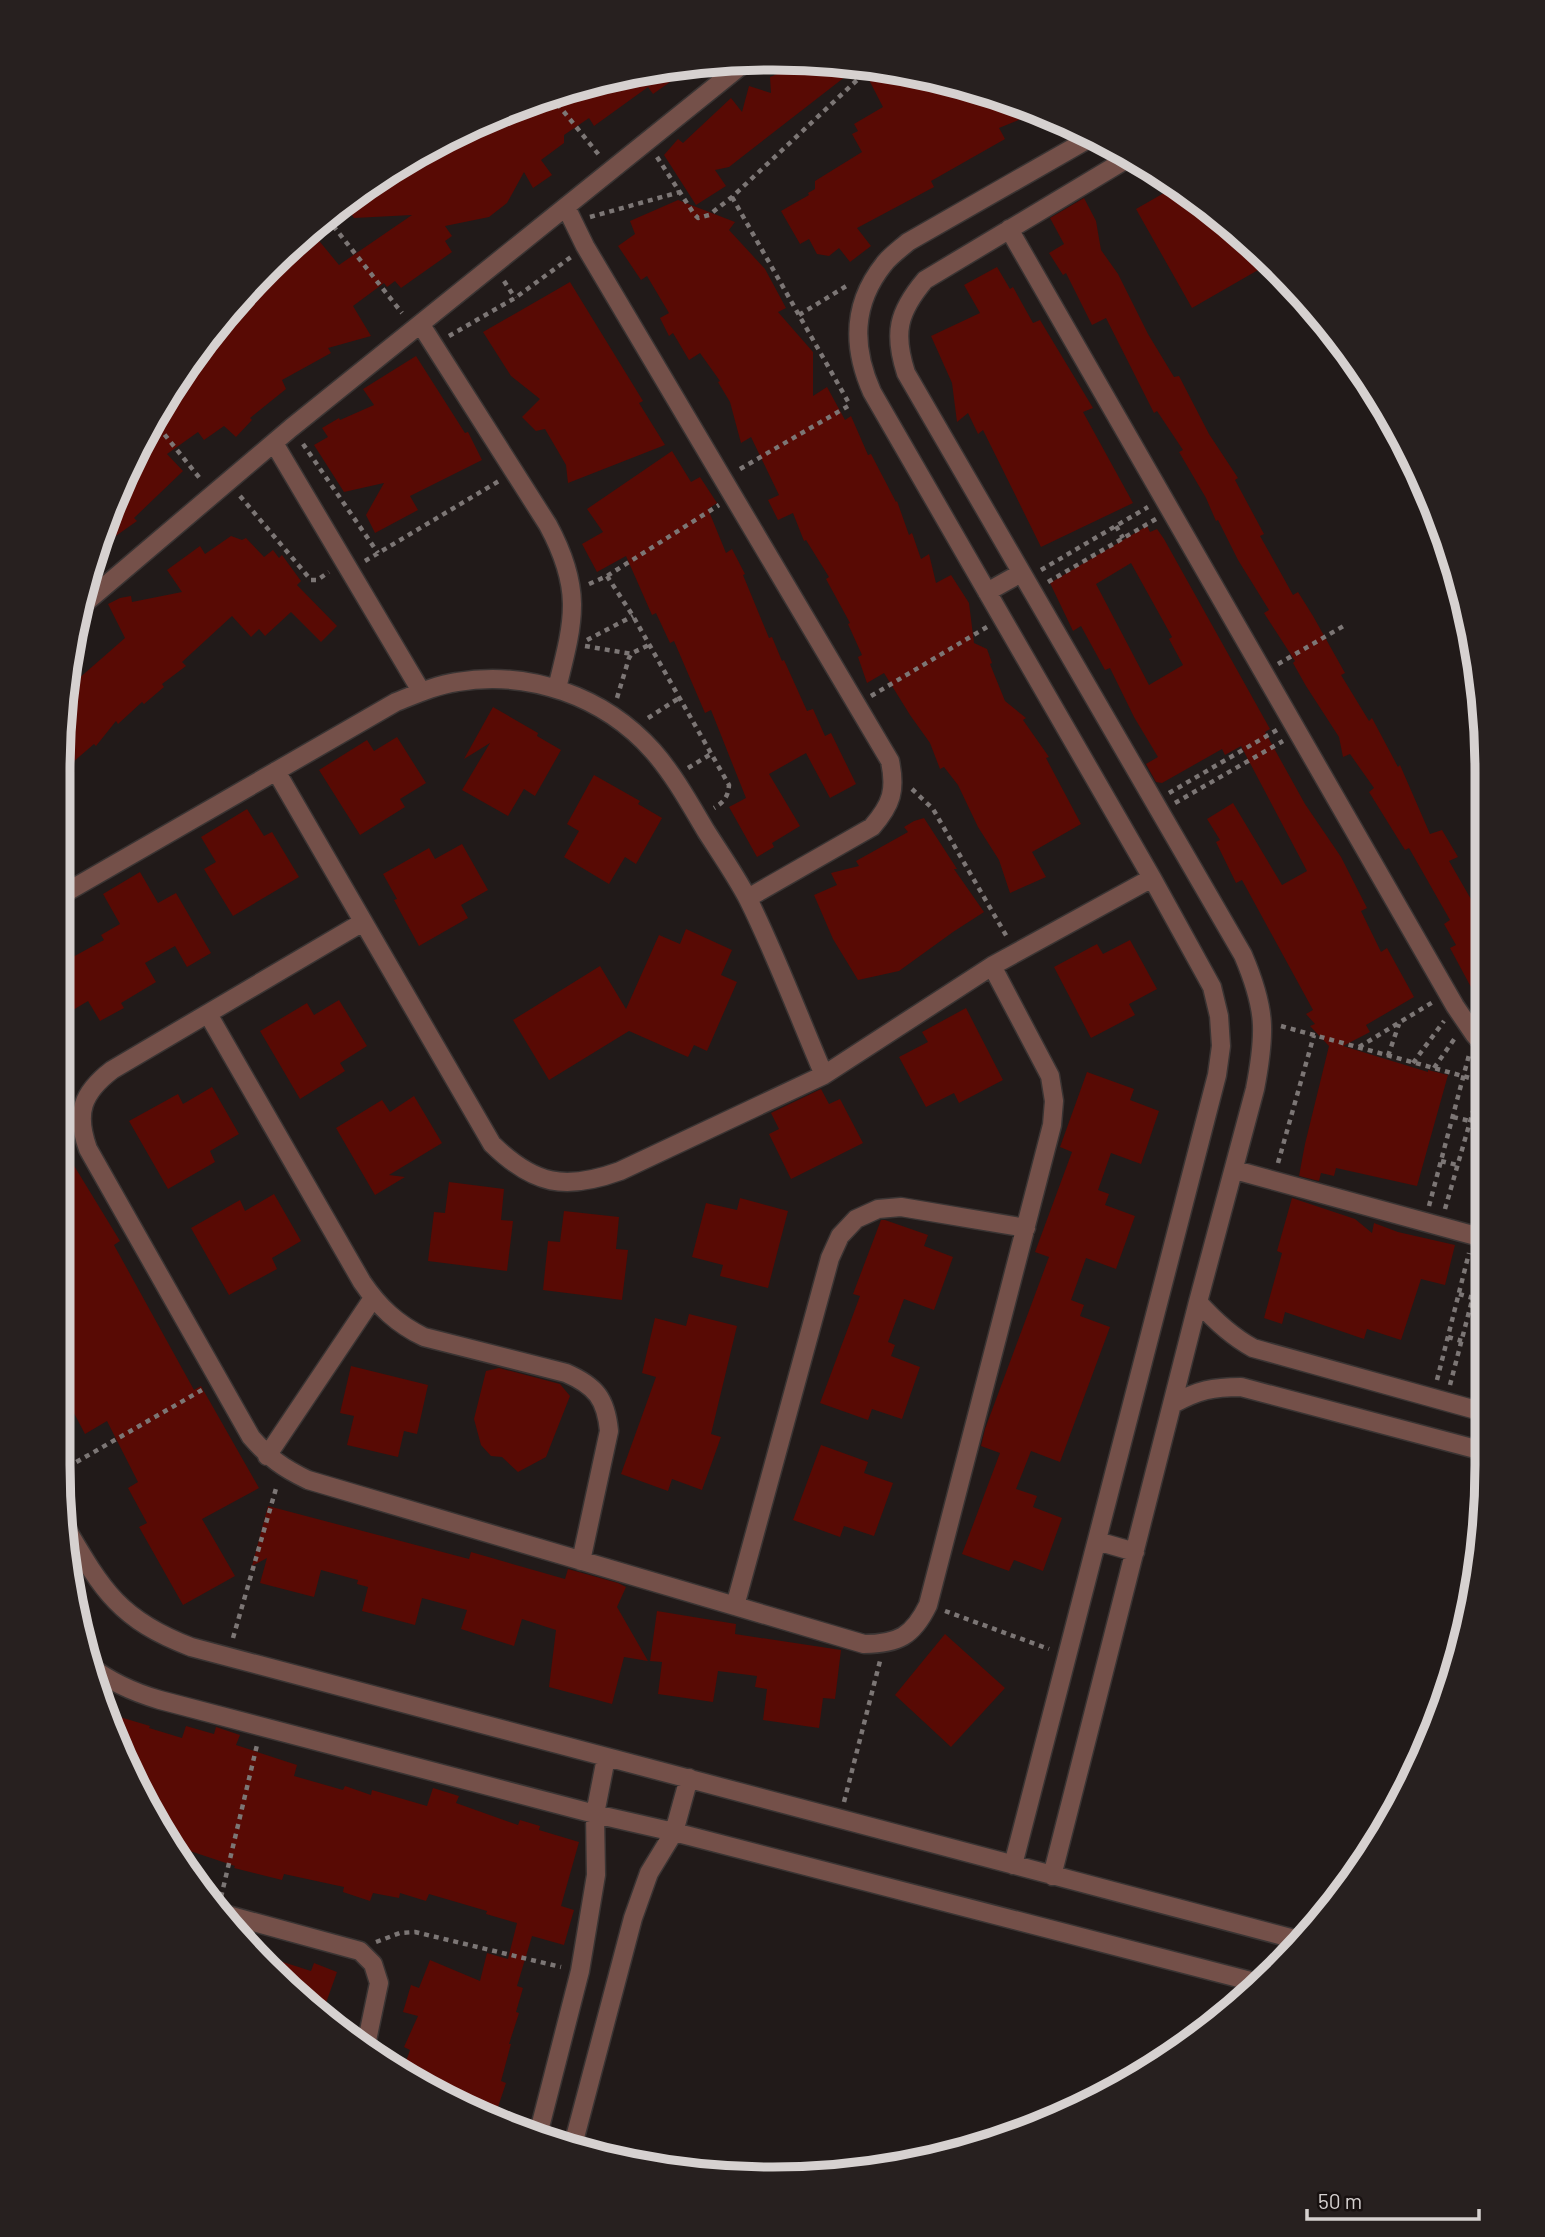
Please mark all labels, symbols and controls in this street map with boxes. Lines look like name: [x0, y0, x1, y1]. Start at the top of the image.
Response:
scale bar: [1307, 2178, 1478, 2222]
text: 50 m: [1318, 2188, 1362, 2213]

